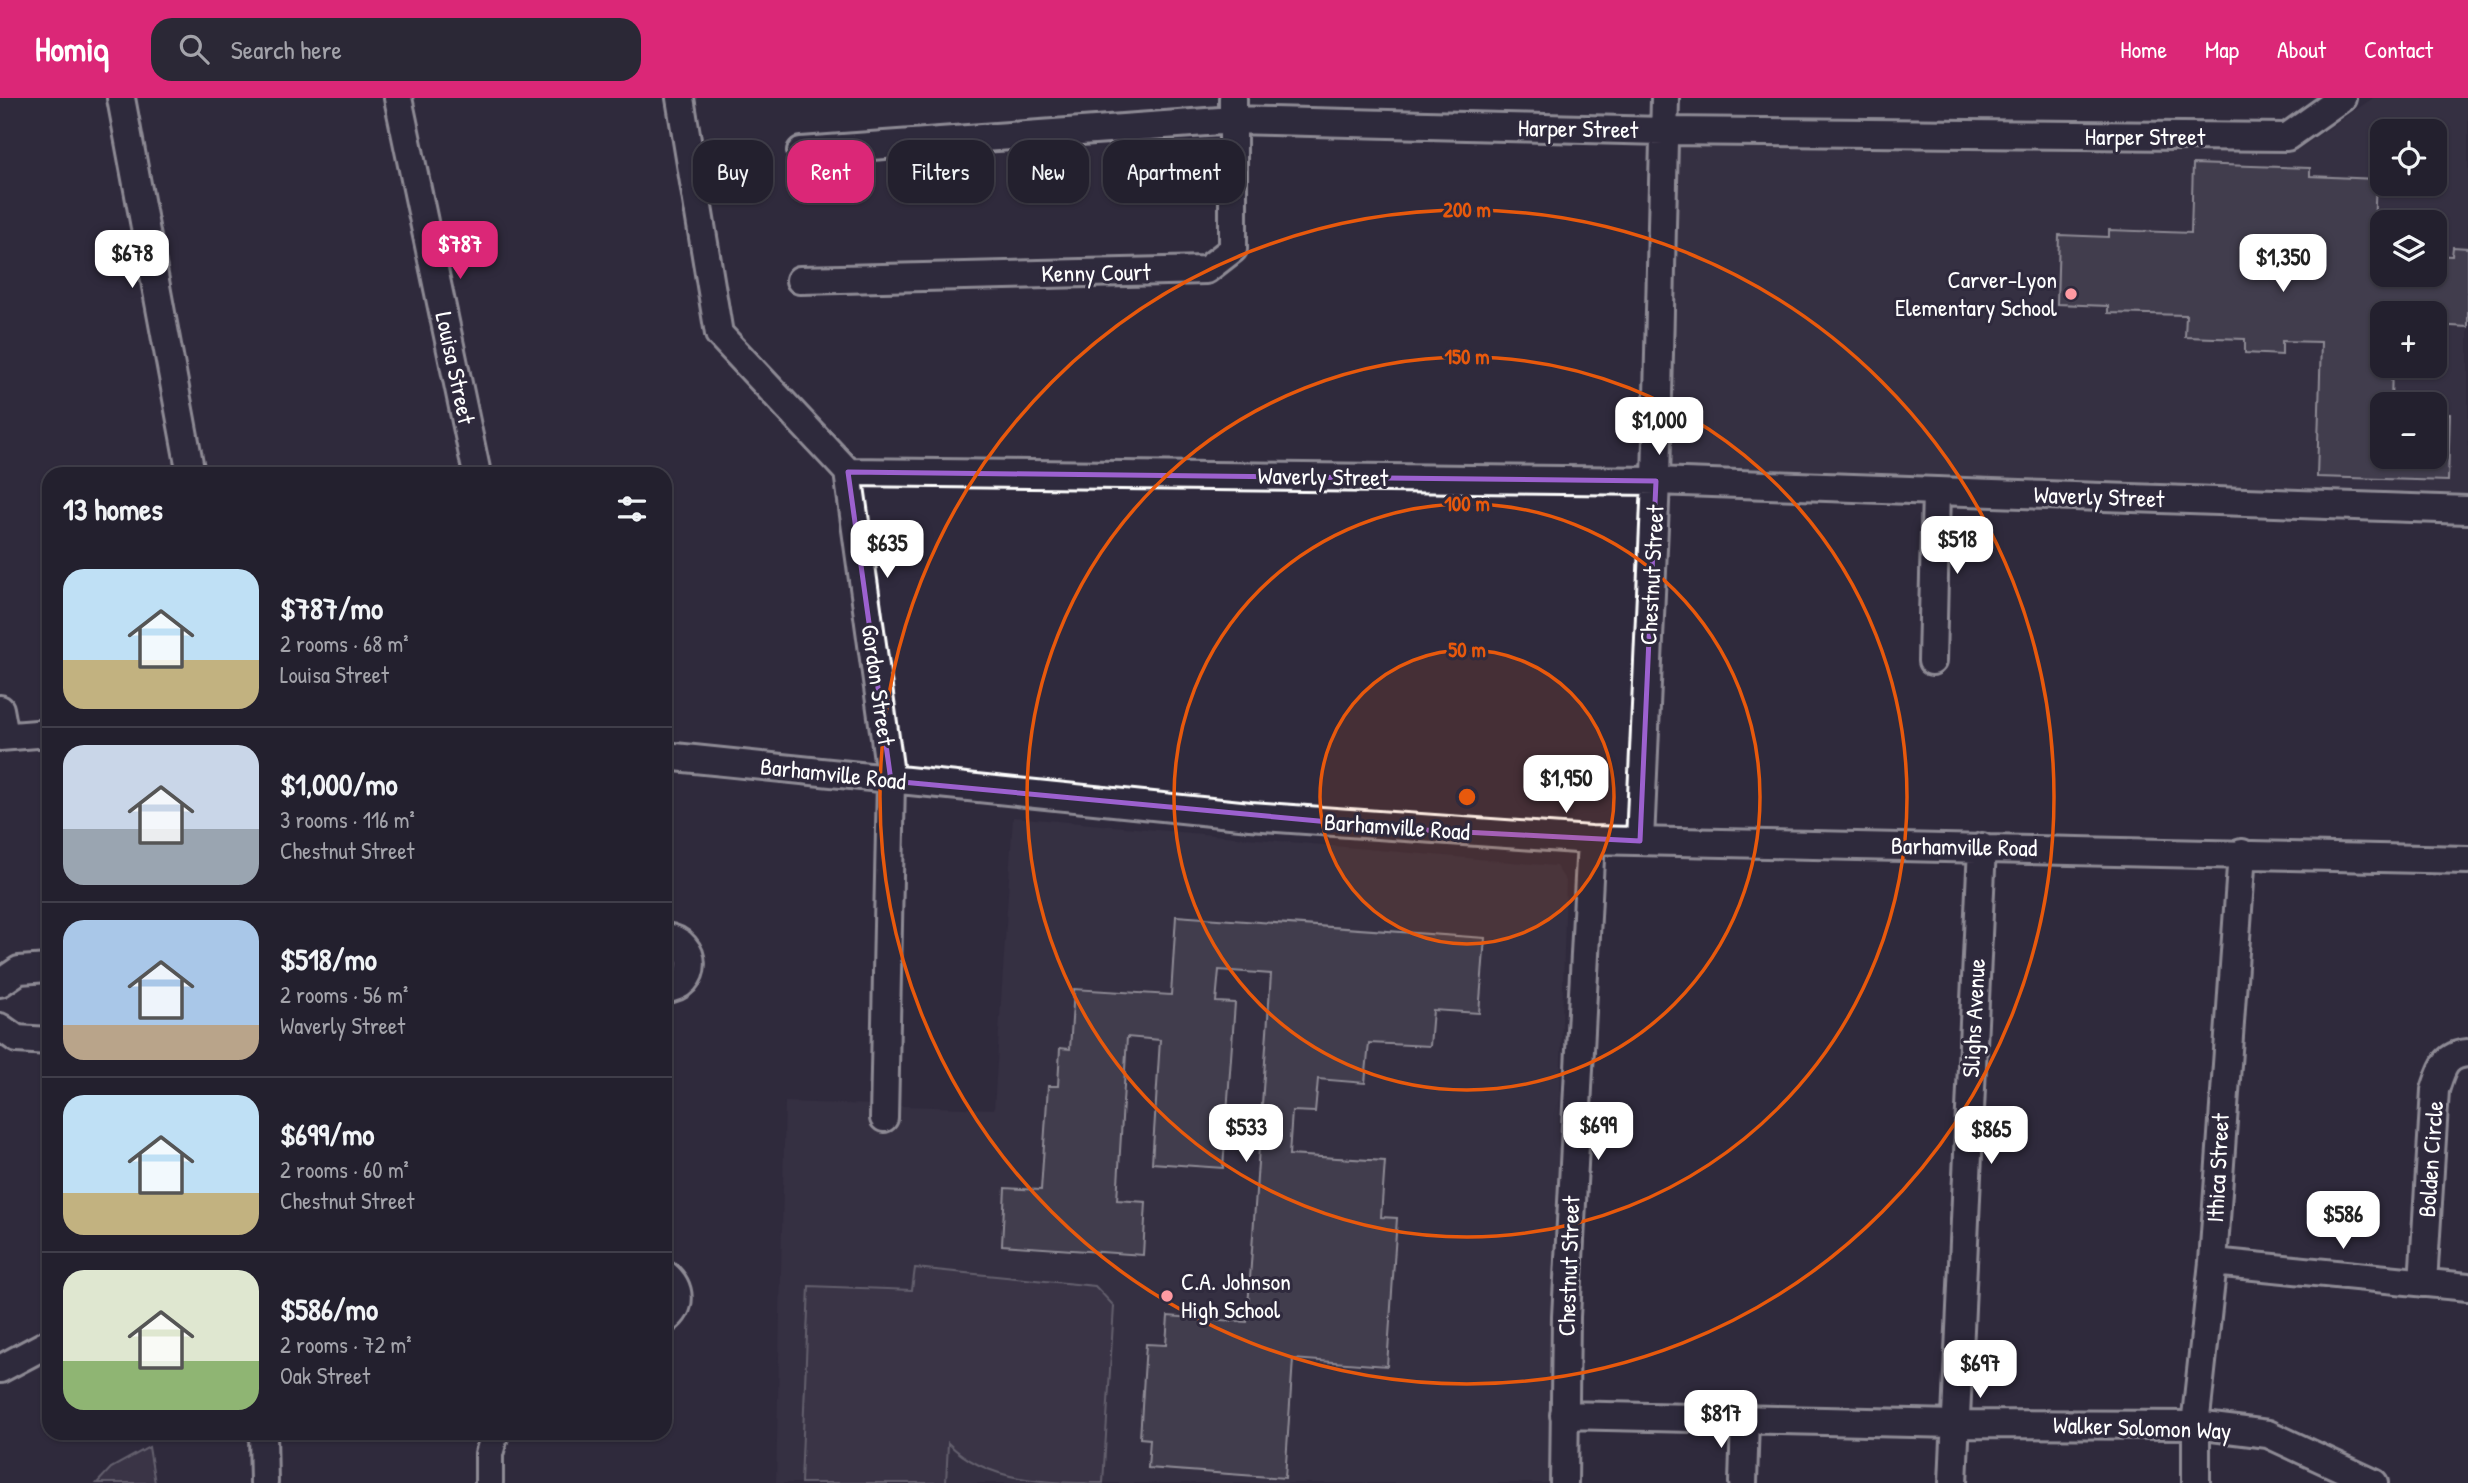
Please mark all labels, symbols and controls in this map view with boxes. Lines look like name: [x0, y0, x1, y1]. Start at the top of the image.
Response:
search box: [151, 18, 641, 81]
text: Homiq: [35, 27, 109, 71]
icon: search: [175, 30, 213, 68]
text: Search here: [231, 32, 342, 67]
text: Home: [2120, 33, 2167, 65]
text: Map: [2205, 33, 2239, 65]
text: About: [2277, 33, 2326, 65]
text: Contact: [2364, 33, 2433, 65]
street label: Harper Street: [1518, 111, 1639, 145]
map controls: [2370, 119, 2447, 469]
button: locate: [2370, 119, 2447, 196]
street label: Harper Street: [2085, 120, 2206, 152]
chip: Buy: [693, 140, 773, 203]
chip: Rent: [787, 140, 874, 203]
chip: Filters: [888, 140, 994, 203]
chip: New: [1008, 140, 1089, 203]
chip: Apartment: [1103, 140, 1245, 203]
text: 200 m: [1443, 195, 1491, 224]
button: layers: [2370, 210, 2447, 287]
pin: $787: [419, 222, 501, 281]
text: $787: [438, 228, 482, 259]
pin: $678: [91, 230, 173, 290]
pin: $1,350: [2226, 234, 2340, 294]
text: $678: [111, 237, 153, 268]
text: $1,350: [2256, 241, 2311, 272]
street label: Kenny Court: [1041, 255, 1152, 289]
place label: Carver-Lyon Elementary School: [1895, 263, 2058, 323]
marker: Carver-Lyon Elementary School: [2063, 286, 2079, 302]
button: +: [2370, 301, 2447, 378]
street label: Louisa Street: [429, 309, 484, 427]
text: 150 m: [1444, 342, 1490, 371]
button: −: [2370, 392, 2447, 469]
pin: $1,000: [1602, 398, 1716, 457]
text: $1,000: [1631, 404, 1687, 435]
street label: Waverly Street: [1257, 459, 1389, 493]
street label: Waverly Street: [2033, 478, 2166, 514]
text: 13 homes: [63, 489, 163, 529]
text: 100 m: [1444, 489, 1490, 518]
icon: filters: [613, 490, 651, 528]
street label: Chestnut Street: [1631, 503, 1671, 646]
pin: $518: [1916, 517, 1998, 576]
pin: $635: [846, 520, 928, 580]
text: $518: [1937, 523, 1977, 554]
text: $635: [867, 527, 907, 558]
text: $787/mo: [280, 588, 383, 628]
icon: home: [119, 597, 203, 681]
street label: Gordon Street: [855, 622, 903, 748]
text: 2 rooms · 68 m²: [280, 628, 408, 659]
text: 50 m: [1448, 635, 1486, 664]
text: Louisa Street: [280, 659, 389, 690]
street label: Barhamville Road: [759, 749, 908, 797]
pin: $1,950: [1509, 756, 1623, 815]
text: $1,950: [1539, 762, 1593, 793]
text: $1,000/mo: [280, 764, 398, 804]
icon: home: [119, 773, 203, 857]
centre of rings: [1455, 785, 1479, 809]
text: 3 rooms · 116 m²: [280, 804, 415, 835]
street label: Barhamville Road: [1323, 805, 1471, 847]
street label: Barhamville Road: [1891, 829, 2037, 863]
text: Chestnut Street: [280, 835, 415, 866]
text: $518/mo: [280, 939, 377, 979]
icon: home: [119, 948, 203, 1032]
street label: Slighs Avenue: [1954, 957, 1992, 1078]
text: 2 rooms · 56 m²: [280, 979, 408, 1010]
text: Waverly Street: [280, 1010, 405, 1041]
street label: Bolden Circle: [2410, 1099, 2450, 1218]
pin: $699: [1557, 1102, 1639, 1162]
pin: $533: [1205, 1104, 1287, 1164]
pin: $865: [1950, 1107, 2032, 1166]
text: $699: [1579, 1109, 1617, 1140]
text: $533: [1225, 1111, 1267, 1142]
street label: Ithica Street: [2198, 1112, 2236, 1223]
text: $865: [1971, 1113, 2011, 1144]
text: $699/mo: [280, 1114, 374, 1154]
icon: home: [119, 1123, 203, 1207]
text: 2 rooms · 60 m²: [280, 1154, 409, 1185]
text: Chestnut Street: [280, 1185, 415, 1216]
pin: $586: [2302, 1192, 2384, 1251]
street label: Chestnut Street: [1550, 1195, 1586, 1337]
text: $586: [2323, 1198, 2363, 1229]
place label: C.A. Johnson High School: [1181, 1265, 1291, 1325]
marker: C.A. Johnson High School: [1159, 1288, 1175, 1304]
text: $586/mo: [280, 1289, 378, 1329]
icon: home: [119, 1298, 203, 1382]
text: 2 rooms · 72 m²: [280, 1329, 412, 1360]
pin: $697: [1939, 1340, 2021, 1400]
text: $697: [1960, 1347, 2000, 1378]
text: Oak Street: [280, 1360, 370, 1391]
pin: $817: [1680, 1390, 1762, 1450]
text: $817: [1700, 1397, 1742, 1428]
street label: Walker Solomon Way: [2052, 1408, 2232, 1446]

